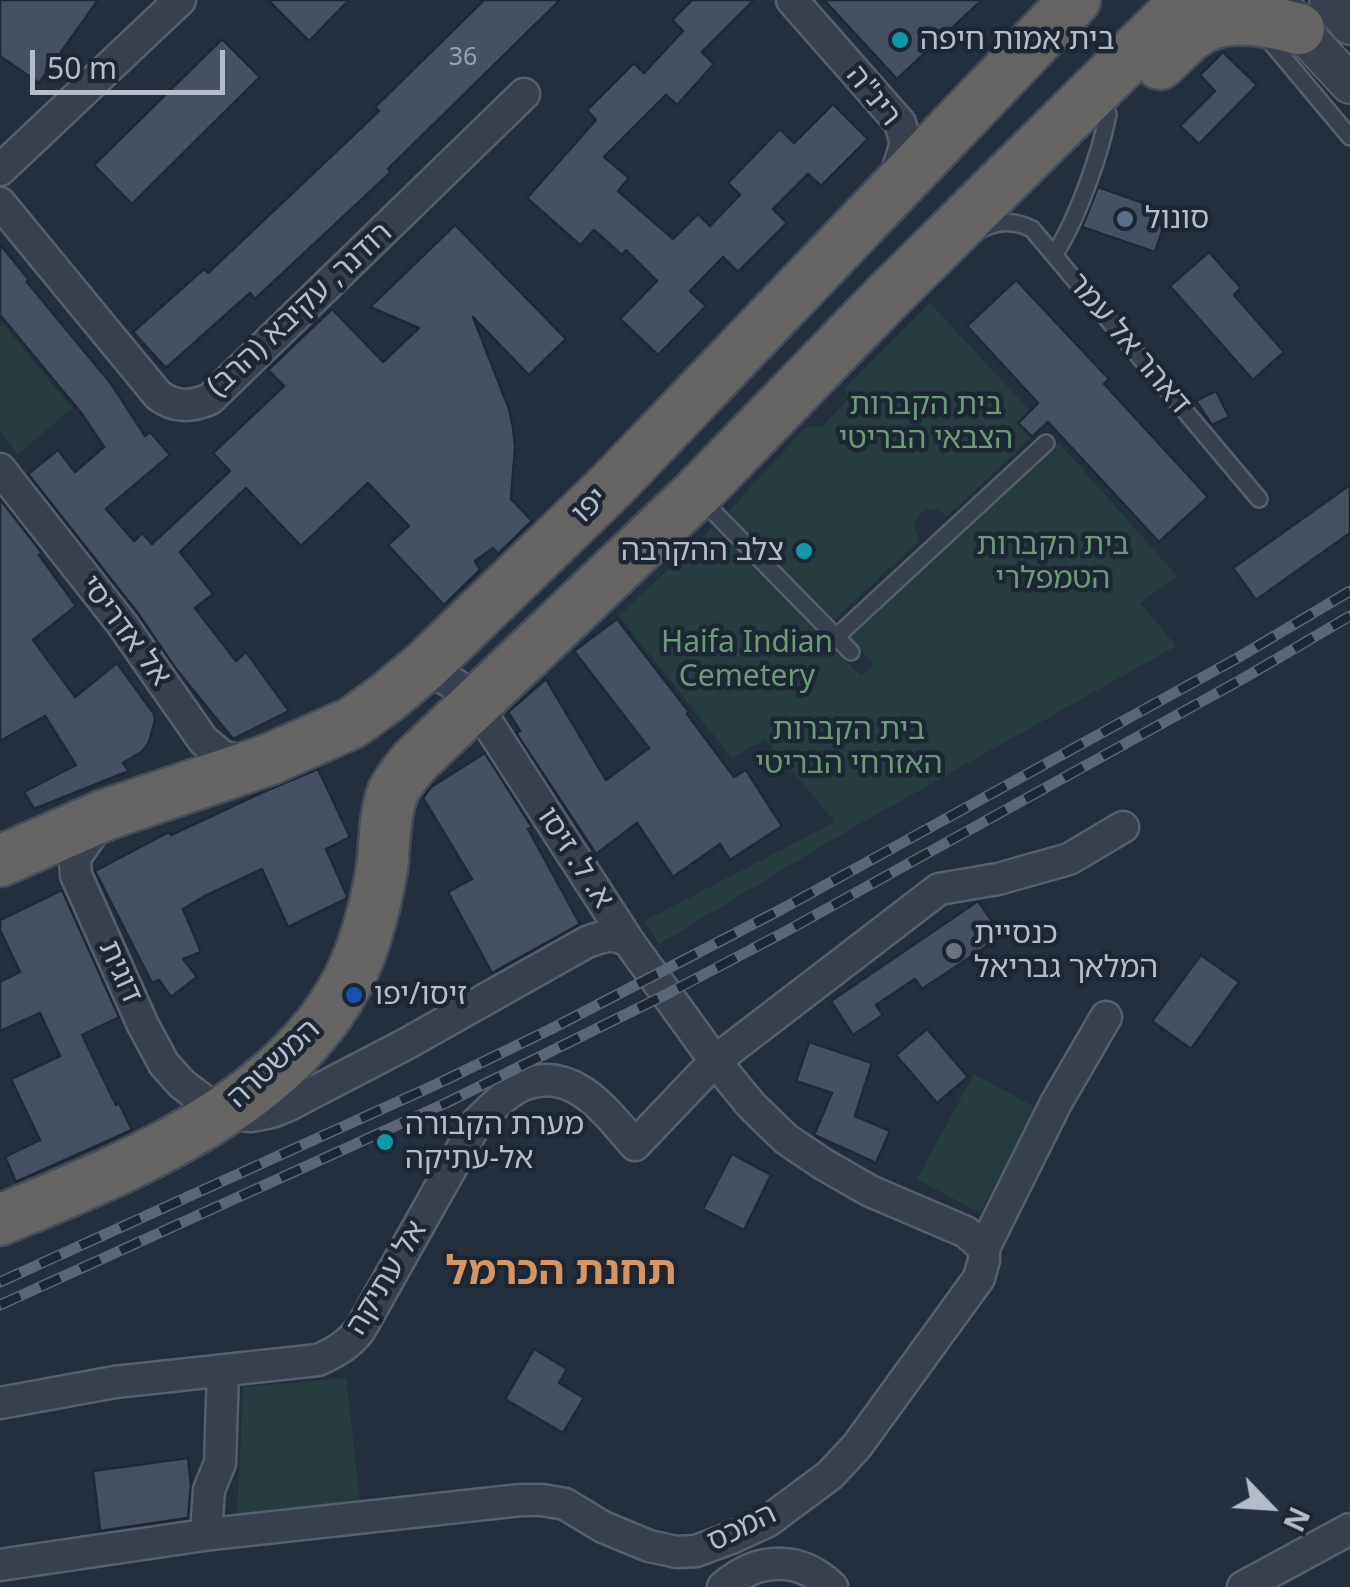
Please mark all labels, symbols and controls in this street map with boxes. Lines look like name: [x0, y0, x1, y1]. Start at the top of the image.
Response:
place label: בית אמות חיפה: [920, 22, 1115, 58]
marker: בית אמות חיפה: [889, 29, 911, 51]
scale bar: [35, 30, 230, 92]
house number: 36: [449, 43, 477, 73]
text: 50 m: [47, 47, 117, 88]
street label: רינ"ה: [838, 59, 908, 133]
place label: סונול: [1145, 201, 1209, 237]
marker: סונול: [1114, 208, 1136, 230]
street label: רודנר, עקיבא (הרב): [200, 215, 400, 405]
street label: דאהר אל עמר: [1060, 266, 1198, 422]
park label: בית הקברות הצבאי הבריטי: [839, 387, 1013, 458]
street label: יפו: [565, 481, 615, 531]
park label: בית הקברות הטמפלרי: [976, 527, 1130, 598]
place label: צלב ההקרבה: [621, 533, 784, 569]
marker: צלב ההקרבה: [793, 540, 815, 562]
street label: אל אדריסי: [72, 569, 178, 693]
park label: Haifa Indian Cemetery: [661, 625, 833, 696]
park label: בית הקברות האזרחי הבריטי: [755, 712, 943, 782]
street label: א. ל. זיסו: [529, 801, 621, 915]
place label: כנסיית המלאך גבריאל: [974, 916, 1158, 986]
street label: דוגית: [90, 935, 150, 1009]
marker: כנסיית המלאך גבריאל: [943, 940, 965, 962]
place label: זיסו/יפו: [374, 977, 467, 1013]
marker: זיסו/יפו: [343, 984, 365, 1006]
street label: המשטרה: [220, 1012, 328, 1116]
place label: מערת הקבורה אל-עתיקה: [405, 1107, 584, 1178]
marker: מערת הקבורה אל-עתיקה: [374, 1131, 396, 1153]
street label: אל עתיקה: [339, 1214, 435, 1342]
district label: תחנת הכרמל: [446, 1249, 676, 1297]
north arrow: [1220, 1457, 1320, 1557]
street label: המכס: [702, 1496, 782, 1560]
text: N: [1275, 1501, 1319, 1538]

